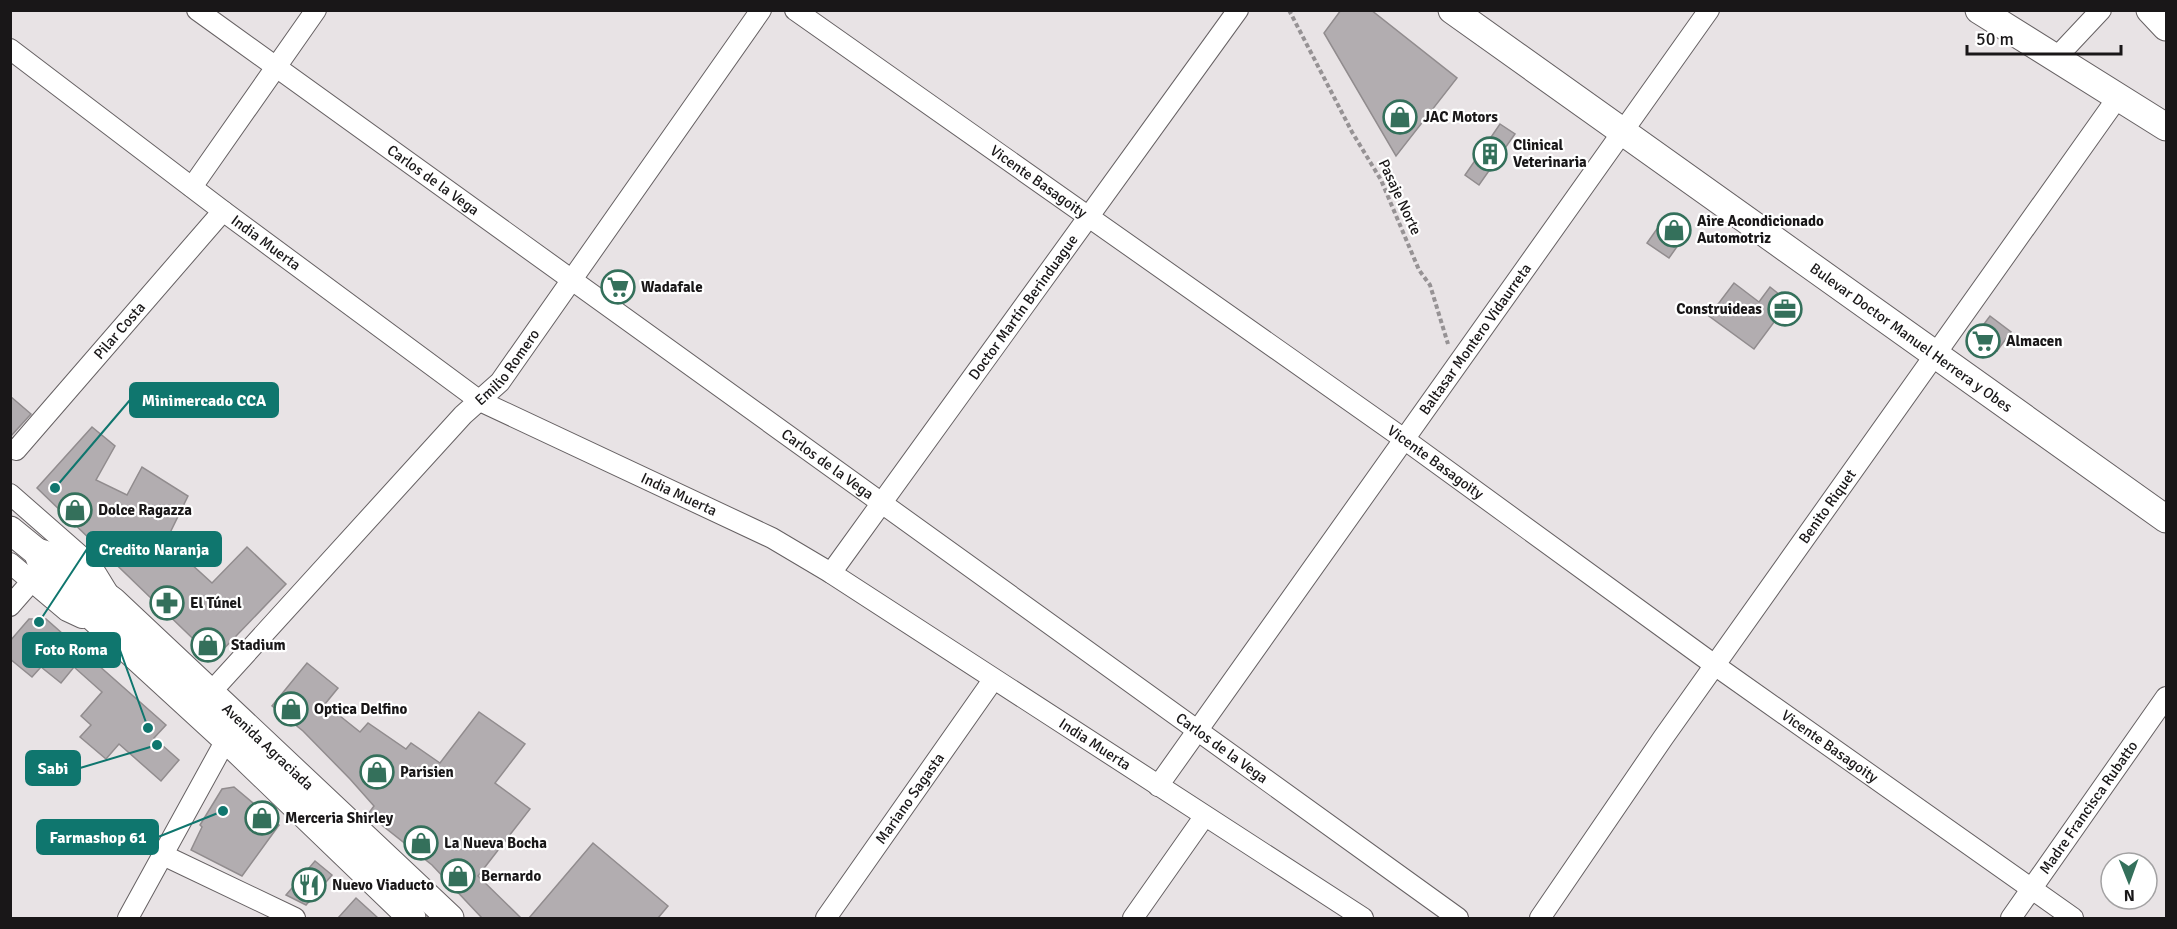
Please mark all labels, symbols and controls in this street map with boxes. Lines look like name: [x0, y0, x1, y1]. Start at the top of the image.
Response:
scale bar: [1967, 18, 2122, 56]
text: 50 m: [1976, 28, 2014, 50]
shop icon: JAC Motors: [1382, 99, 1418, 135]
place label: JAC Motors: [1423, 108, 1498, 126]
building icon: Clinical Veterinaria: [1472, 136, 1508, 172]
place label: Clinical Veterinaria: [1513, 136, 1587, 171]
street label: Carlos de la Vega: [384, 141, 483, 219]
street label: Vicente Basagoity: [987, 141, 1090, 222]
street label: Pasaje Norte: [1375, 156, 1425, 238]
street label: India Muerta: [228, 211, 304, 274]
shop icon: Aire Acondicionado Automotriz: [1656, 212, 1692, 248]
place label: Aire Acondicionado Automotriz: [1697, 212, 1824, 247]
street label: Doctor Martín Berinduague: [965, 231, 1082, 383]
street label: Bulevar Doctor Manuel Herrera y Obes: [1806, 259, 2016, 416]
street label: Baltasar Montero Vidaurreta: [1415, 260, 1535, 418]
supermarket icon: Wadafale: [600, 269, 636, 305]
place label: Wadafale: [641, 278, 703, 296]
office icon: Construideas: [1767, 291, 1803, 327]
street label: Pilar Costa: [90, 298, 149, 363]
place label: Construideas: [1676, 300, 1762, 318]
supermarket icon: Almacen: [1965, 323, 2001, 359]
street label: Emilio Romero: [471, 325, 543, 409]
place label: Almacen: [2006, 332, 2063, 350]
callout: Minimercado CCA: [130, 383, 278, 417]
text: Minimercado CCA: [142, 391, 267, 411]
street label: Vicente Basagoity: [1384, 421, 1487, 503]
street label: Carlos de la Vega: [778, 425, 877, 503]
street label: Benito Riquet: [1795, 466, 1860, 547]
street label: India Muerta: [638, 469, 720, 520]
shop icon: Dolce Ragazza: [57, 492, 93, 528]
place label: Dolce Ragazza: [98, 501, 192, 519]
callout: Credito Naranja: [87, 532, 221, 566]
text: Credito Naranja: [99, 540, 209, 560]
pharmacy icon: El Túnel: [149, 585, 185, 621]
place label: El Túnel: [190, 594, 242, 612]
shop icon: Stadium: [190, 627, 226, 663]
callout: Foto Roma: [23, 633, 120, 667]
place label: Stadium: [231, 636, 286, 654]
text: Foto Roma: [34, 640, 108, 660]
shop icon: Optica Delfino: [273, 691, 309, 727]
street label: Avenida Agraciada: [219, 700, 317, 794]
place label: Optica Delfino: [314, 700, 408, 718]
street label: Vicente Basagoity: [1778, 706, 1882, 787]
street label: Carlos de la Vega: [1172, 709, 1271, 787]
street label: India Muerta: [1056, 714, 1134, 774]
street label: Madre Francisca Rubatto: [2036, 737, 2142, 878]
street label: Mariano Sagasta: [872, 749, 948, 848]
callout: Sabi: [26, 751, 80, 785]
shop icon: Parisien: [359, 754, 395, 790]
text: Sabi: [38, 759, 68, 779]
place label: Parisien: [400, 763, 454, 781]
shop icon: Merceria Shirley: [244, 800, 280, 836]
place label: Merceria Shirley: [285, 809, 394, 827]
callout: Farmashop 61: [37, 820, 158, 854]
shop icon: La Nueva Bocha: [403, 825, 439, 861]
text: Farmashop 61: [49, 828, 147, 848]
place label: La Nueva Bocha: [444, 834, 547, 852]
north arrow: [2099, 851, 2159, 911]
shop icon: Bernardo: [440, 858, 476, 894]
restaurant icon: Nuevo Viaducto: [291, 867, 327, 903]
place label: Bernardo: [481, 867, 541, 885]
place label: Nuevo Viaducto: [332, 876, 434, 894]
text: N: [2124, 885, 2135, 905]

